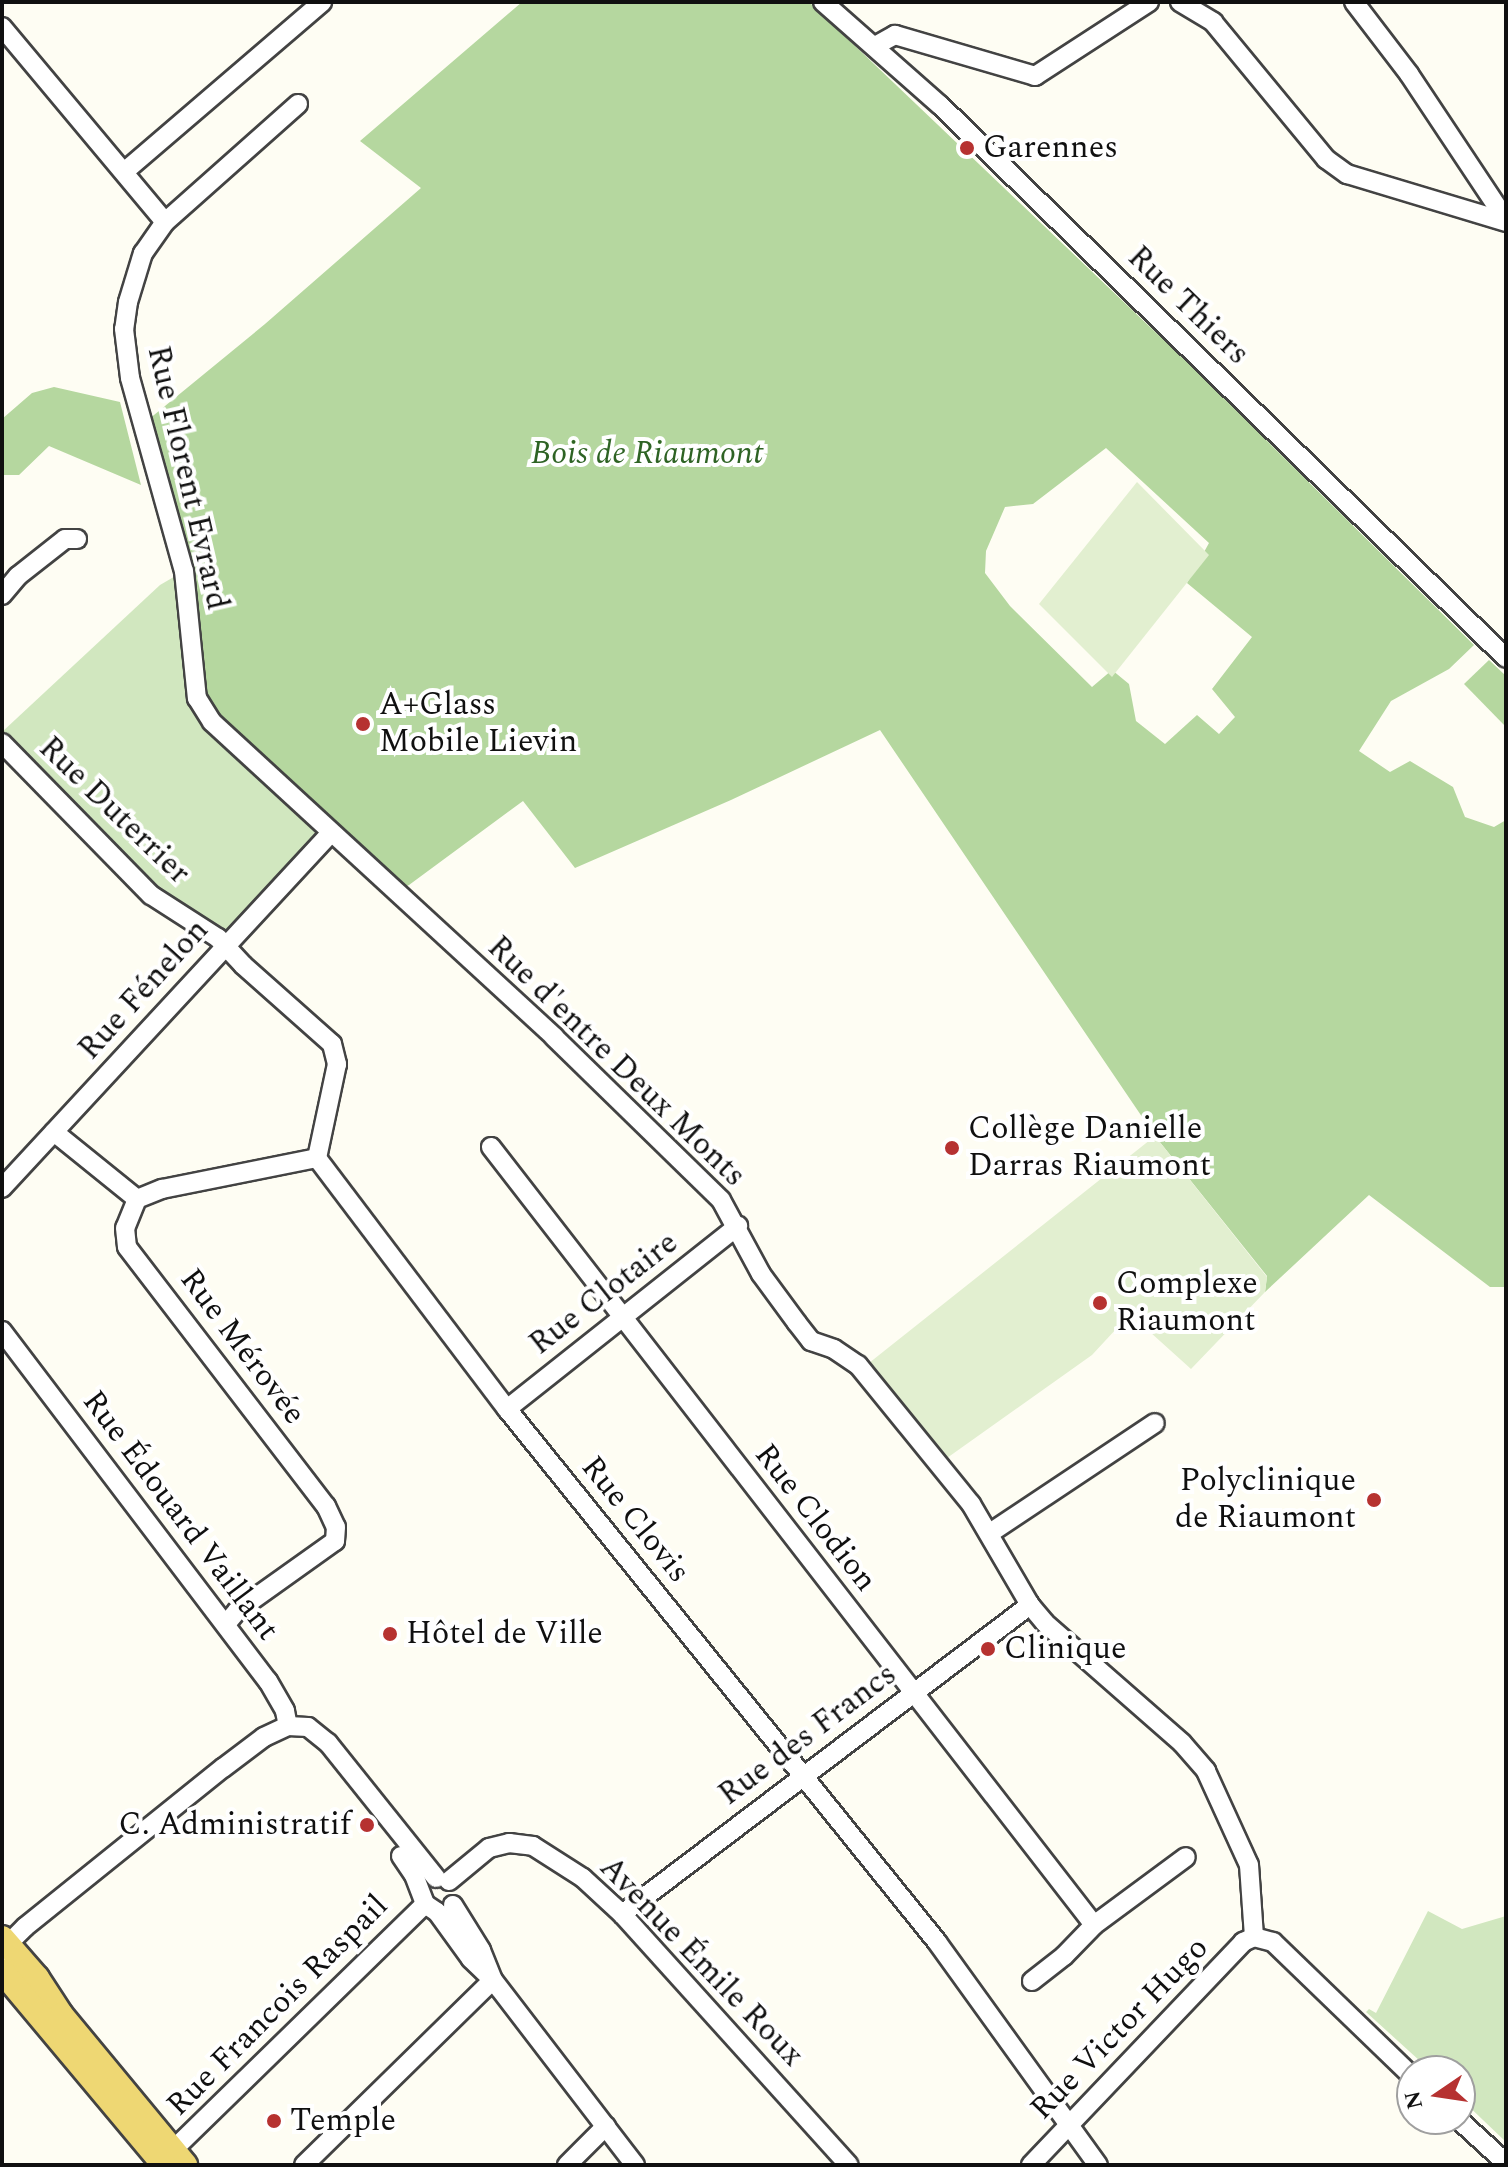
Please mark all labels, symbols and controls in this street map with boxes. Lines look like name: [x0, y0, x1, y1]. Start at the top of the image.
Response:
place label: Garennes: [983, 129, 1118, 167]
marker: Garennes: [958, 139, 976, 157]
street label: Rue Thiers: [1119, 238, 1257, 374]
street label: Rue Florent Evrard: [138, 342, 236, 614]
park label: Bois de Riaumont: [531, 435, 763, 473]
place label: A+Glass Mobile Lievin: [379, 687, 577, 762]
marker: A+Glass Mobile Lievin: [354, 715, 372, 733]
street label: Rue Duterrier: [30, 729, 198, 893]
street label: Rue Fénelon: [71, 912, 217, 1068]
street label: Rue d'entre Deux Monts: [479, 929, 753, 1195]
place label: Collège Danielle Darras Riaumont: [968, 1111, 1211, 1186]
marker: Collège Danielle Darras Riaumont: [943, 1139, 961, 1157]
street label: Rue Clotaire: [522, 1224, 686, 1364]
street label: Rue Mérovée: [171, 1262, 313, 1432]
place label: Complexe Riaumont: [1116, 1266, 1258, 1341]
marker: Complexe Riaumont: [1091, 1294, 1109, 1312]
street label: Rue Édouard Vaillant: [73, 1383, 287, 1649]
street label: Rue Clodion: [746, 1437, 884, 1599]
street label: Rue Clovis: [572, 1449, 698, 1591]
place label: Polyclinique de Riaumont: [1175, 1463, 1356, 1538]
marker: Polyclinique de Riaumont: [1363, 1489, 1385, 1511]
place label: Hôtel de Ville: [406, 1615, 603, 1653]
marker: Hôtel de Ville: [381, 1625, 399, 1643]
place label: Clinique: [1004, 1630, 1126, 1668]
marker: Clinique: [979, 1640, 997, 1658]
street label: Rue des Francs: [711, 1656, 905, 1814]
place label: C. Administratif: [119, 1806, 351, 1844]
marker: C. Administratif: [358, 1816, 376, 1834]
street label: Avenue Émile Roux: [591, 1849, 811, 2075]
street label: Rue Francois Raspail: [159, 1887, 397, 2125]
street label: Rue Victor Hugo: [1023, 1930, 1217, 2128]
north arrow: [1396, 2055, 1476, 2135]
text: N: [1396, 2088, 1432, 2113]
place label: Temple: [290, 2102, 396, 2140]
marker: Temple: [265, 2112, 283, 2130]

